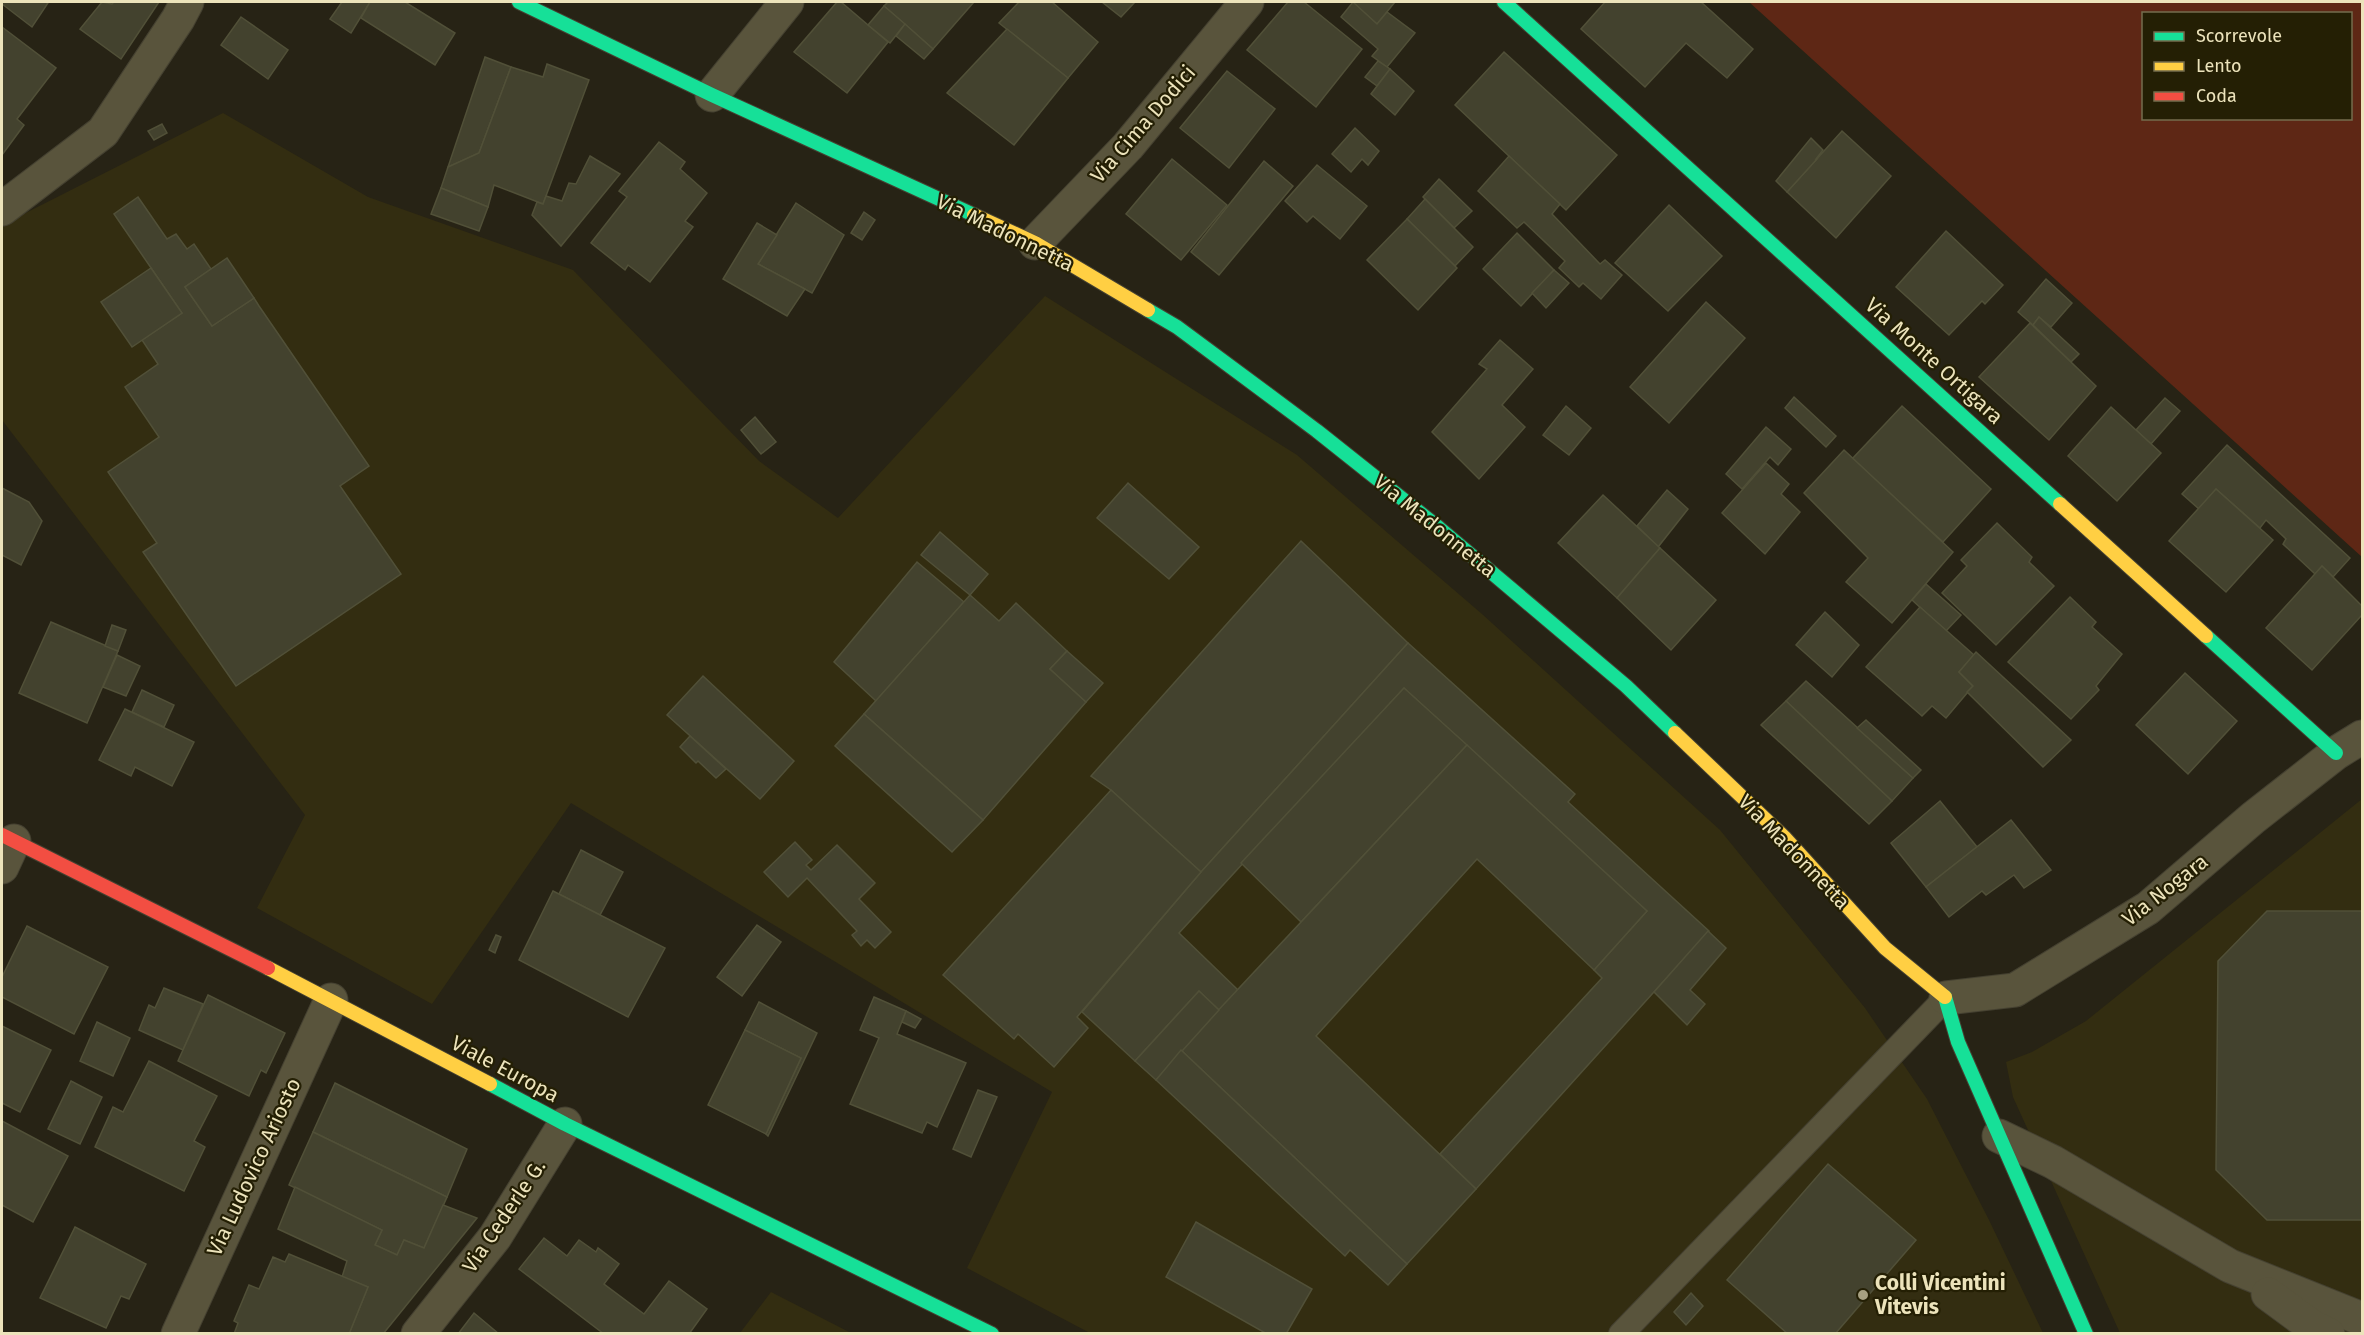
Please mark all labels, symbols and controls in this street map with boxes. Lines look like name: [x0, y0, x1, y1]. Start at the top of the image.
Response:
legend: [2142, 12, 2352, 120]
text: Scorrevole: [2196, 25, 2282, 47]
text: Lento: [2196, 55, 2242, 77]
street label: Via Cima Dodici: [1085, 60, 1201, 188]
text: Coda: [2196, 85, 2237, 107]
street label: Via Madonnetta: [932, 189, 1078, 277]
street label: Via Monte Ortigara: [1860, 292, 2008, 430]
street label: Via Madonnetta: [1369, 469, 1501, 583]
street label: Via Madonnetta: [1733, 789, 1855, 915]
street label: Via Nogara: [2117, 848, 2213, 932]
street label: Viale Europa: [447, 1030, 563, 1108]
street label: Via Ludovico Ariosto: [201, 1074, 307, 1260]
street label: Via Cederle G.: [457, 1154, 551, 1278]
place label: Colli Vicentini Vitevis: [1874, 1270, 2006, 1320]
marker: Colli Vicentini Vitevis: [1856, 1288, 1870, 1302]

